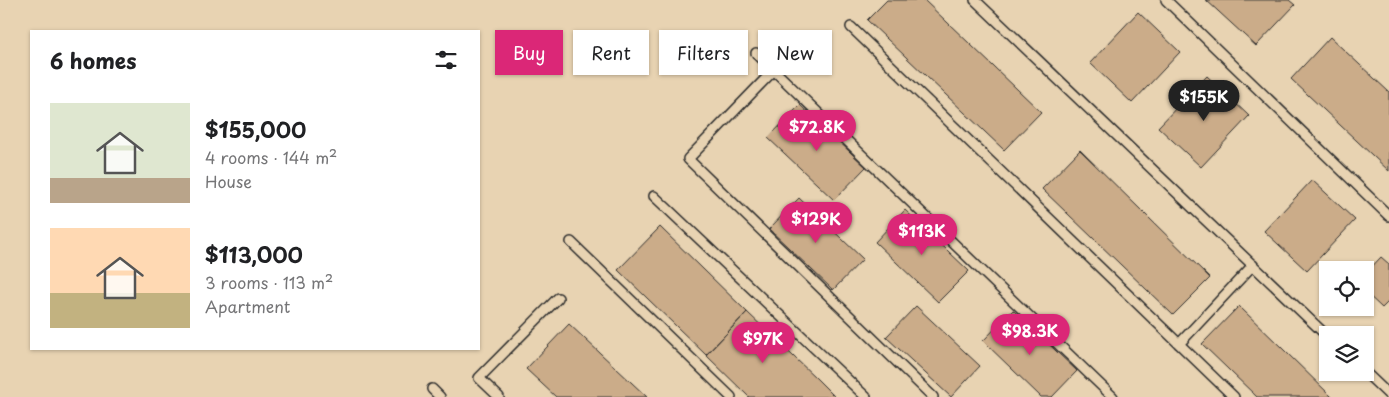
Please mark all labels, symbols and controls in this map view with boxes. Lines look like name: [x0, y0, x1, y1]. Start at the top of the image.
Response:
chip: Buy: [495, 30, 563, 75]
chip: Rent: [573, 30, 649, 75]
chip: Filters: [659, 30, 748, 75]
chip: New: [758, 30, 832, 75]
text: 6 homes: [50, 44, 136, 76]
icon: filters: [432, 46, 460, 74]
pin: $155K: [1169, 80, 1239, 122]
text: $155K: [1179, 84, 1229, 108]
pin: $72.8K: [776, 110, 858, 152]
text: $155,000: [205, 113, 306, 145]
text: $72.8K: [789, 114, 845, 138]
icon: home: [90, 123, 150, 183]
text: 4 rooms · 144 m²: [205, 145, 337, 169]
text: House: [205, 169, 252, 193]
pin: $129K: [781, 202, 851, 244]
text: $129K: [791, 206, 841, 230]
pin: $113K: [887, 214, 957, 256]
text: $113K: [898, 218, 946, 242]
text: $113,000: [205, 238, 303, 270]
icon: home: [90, 248, 150, 308]
map controls: [1319, 261, 1374, 381]
button: locate: [1319, 261, 1374, 316]
text: 3 rooms · 113 m²: [205, 270, 333, 294]
text: Apartment: [205, 294, 290, 318]
pin: $98.3K: [989, 314, 1071, 356]
text: $98.3K: [1002, 318, 1058, 342]
pin: $97K: [733, 322, 793, 364]
text: $97K: [743, 326, 783, 350]
button: layers: [1319, 326, 1374, 381]

